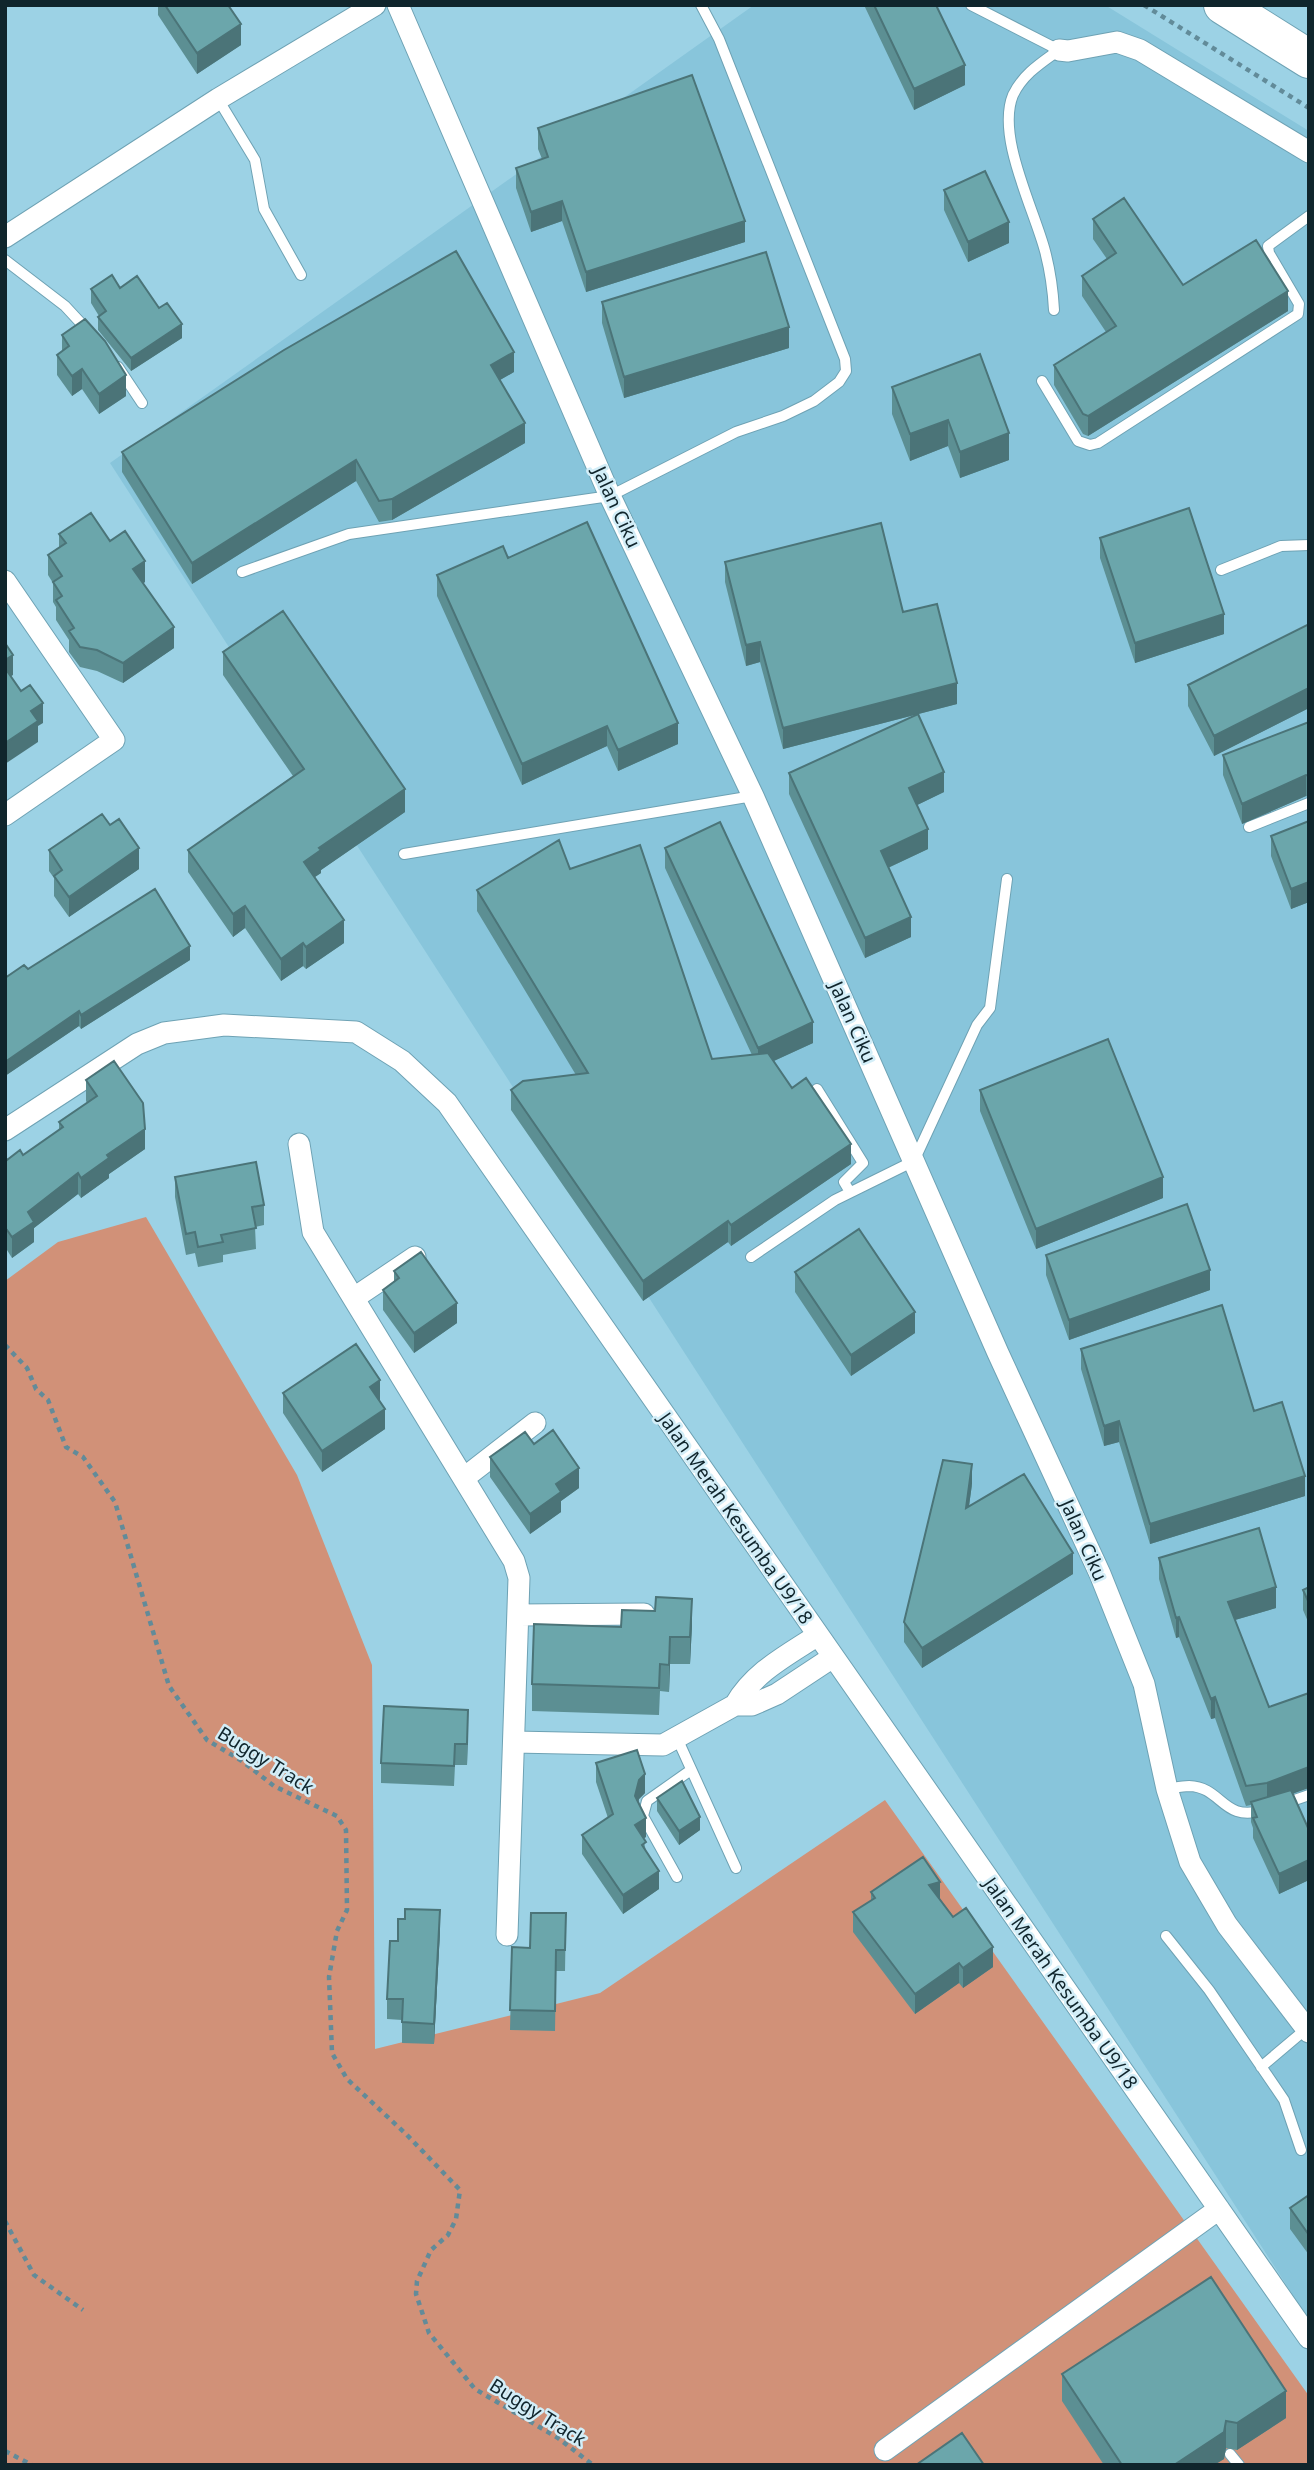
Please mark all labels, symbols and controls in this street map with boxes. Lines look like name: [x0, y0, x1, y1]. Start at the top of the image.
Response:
street label: Jalan Ciku: [586, 460, 647, 552]
street label: Jalan Ciku: [823, 975, 883, 1067]
street label: Jalan Merah Kesumba U9/18: [652, 1405, 819, 1629]
street label: Jalan Ciku: [1054, 1493, 1114, 1585]
street label: Buggy Track: [213, 1720, 319, 1800]
street label: Jalan Merah Kesumba U9/18: [977, 1870, 1144, 2094]
street label: Buggy Track: [485, 2372, 591, 2452]

